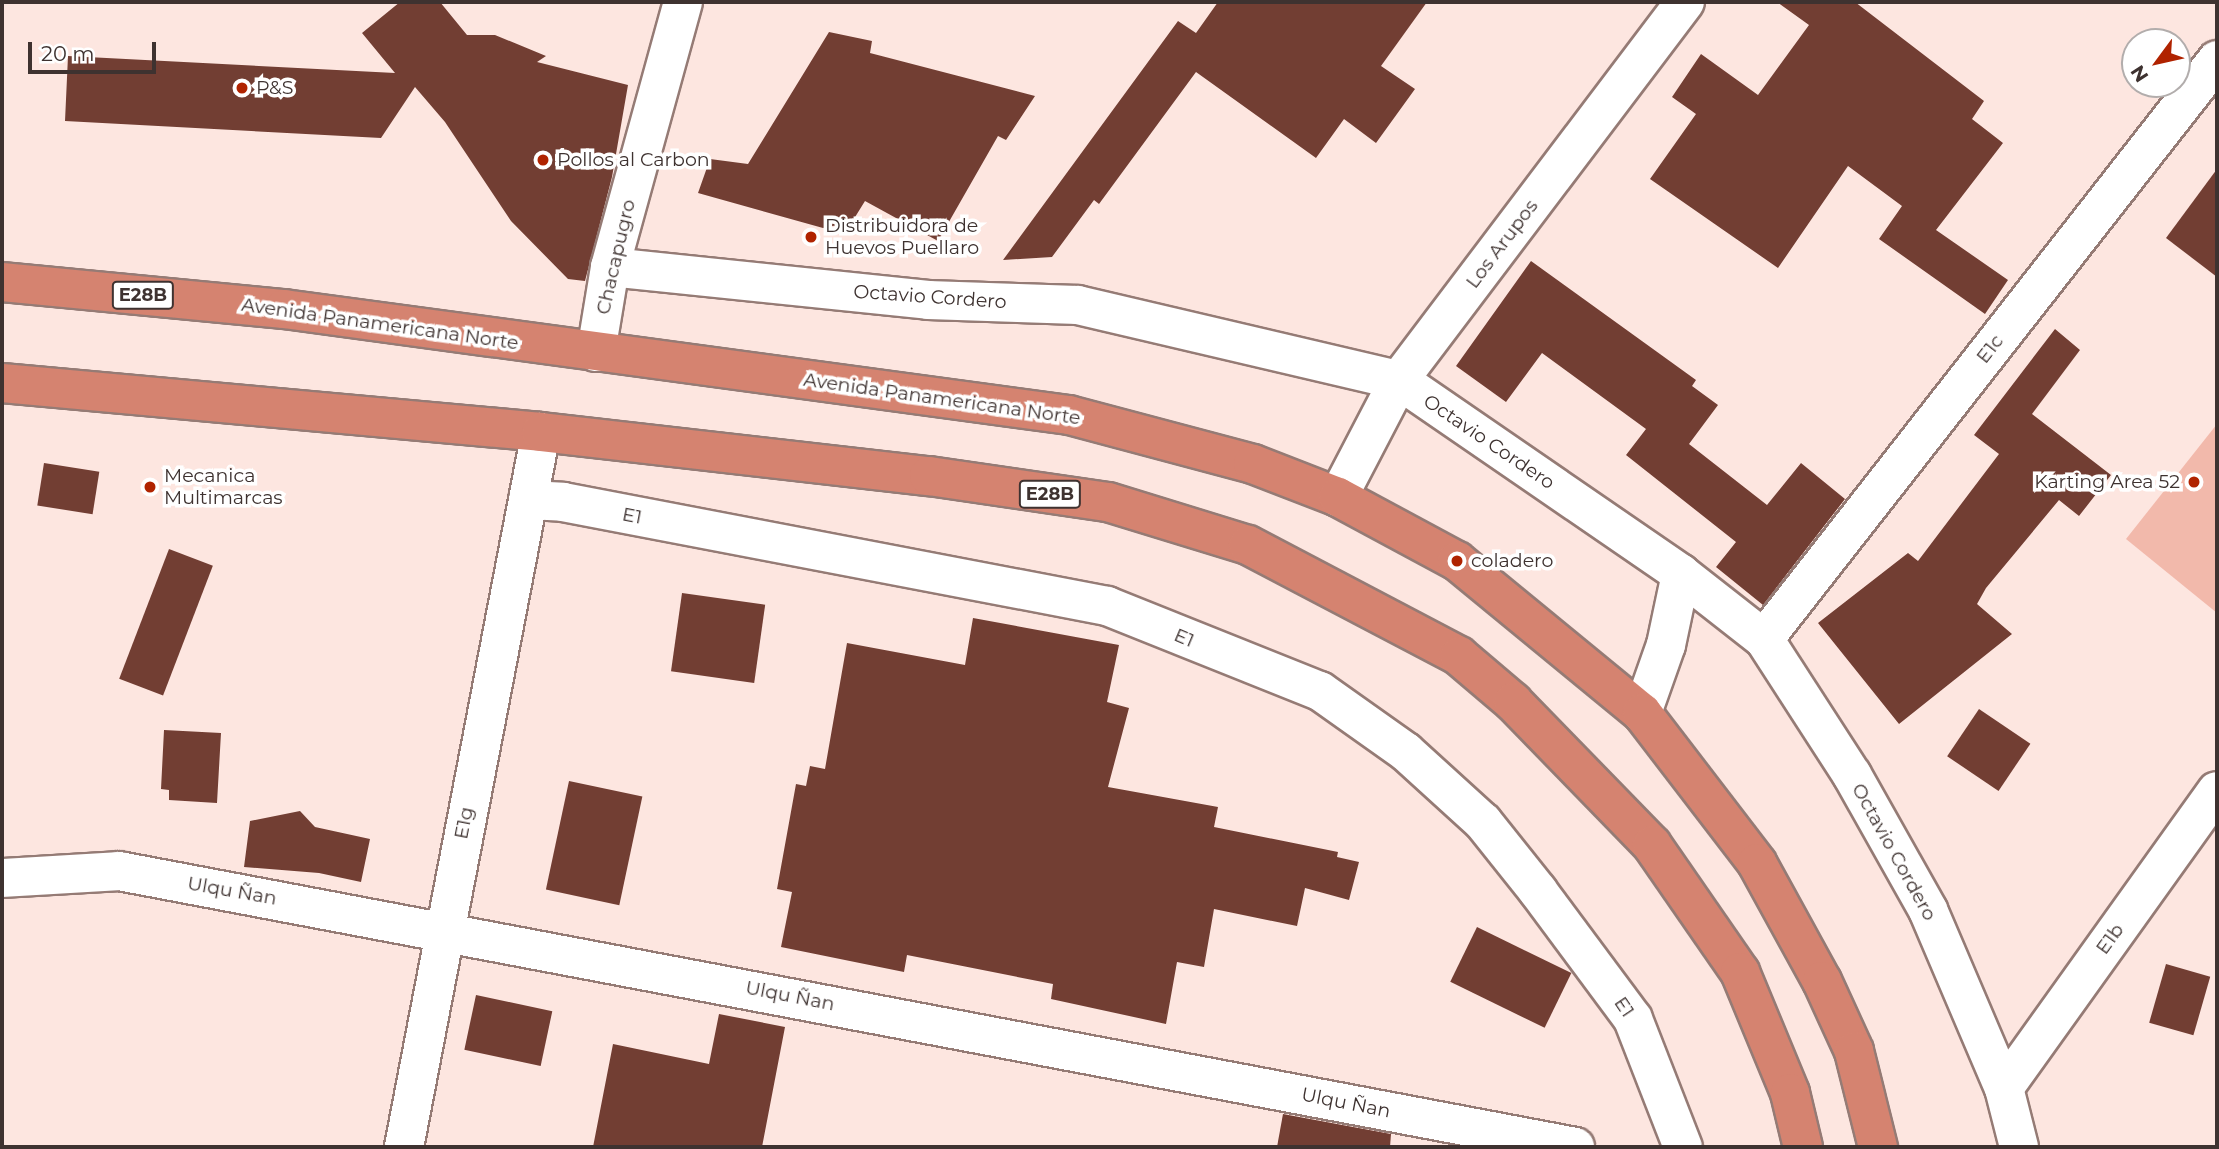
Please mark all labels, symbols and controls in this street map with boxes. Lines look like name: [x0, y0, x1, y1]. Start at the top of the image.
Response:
scale bar: [32, 28, 159, 72]
north arrow: [2121, 28, 2191, 98]
text: 20 m: [41, 41, 95, 66]
text: N: [2126, 61, 2153, 86]
place label: P&S: [256, 77, 293, 99]
marker: P&S: [234, 80, 250, 96]
place label: Pollos al Carbon: [557, 149, 710, 171]
marker: Pollos al Carbon: [535, 152, 551, 168]
street label: Los Arupos: [1461, 195, 1543, 293]
street label: Chacapugro: [592, 197, 640, 317]
place label: Distribuidora de Huevos Puellaro: [825, 215, 979, 259]
marker: Distribuidora de Huevos Puellaro: [803, 229, 819, 245]
street label: Octavio Cordero: [853, 280, 1007, 314]
road number: E28B: [111, 281, 174, 310]
street label: Avenida Panamericana Norte: [240, 293, 520, 355]
street label: E1c: [1972, 330, 2008, 368]
street label: Avenida Panamericana Norte: [802, 368, 1082, 430]
street label: Octavio Cordero: [1419, 390, 1559, 494]
place label: Mecanica Multimarcas: [164, 465, 283, 509]
place label: Karting Area 52: [2034, 471, 2180, 493]
marker: Karting Area 52: [2186, 474, 2202, 490]
marker: Mecanica Multimarcas: [142, 479, 158, 495]
road number: E28B: [1018, 480, 1082, 508]
street label: E1: [620, 503, 644, 529]
place label: coladero: [1471, 550, 1553, 572]
marker: coladero: [1449, 553, 1465, 569]
street label: E1: [1171, 624, 1197, 652]
street label: Octavio Cordero: [1847, 779, 1941, 925]
street label: E1g: [450, 805, 478, 841]
street label: Ulqu Ñan: [186, 872, 278, 910]
street label: E1b: [2091, 919, 2129, 959]
street label: Ulqu Ñan: [744, 976, 836, 1016]
street label: E1: [1609, 993, 1639, 1021]
street label: Ulqu Ñan: [1300, 1083, 1392, 1123]

